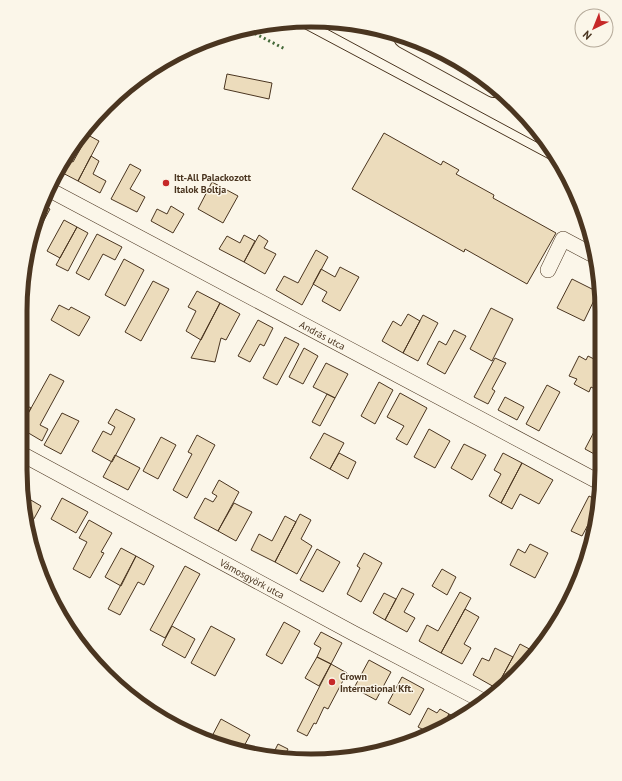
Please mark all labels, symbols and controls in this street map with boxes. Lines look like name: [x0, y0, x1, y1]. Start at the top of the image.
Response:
north arrow: [574, 8, 614, 48]
text: N: [580, 28, 595, 43]
place label: Itt-All Palackozott Italok Boltja: [174, 171, 251, 196]
marker: Itt-All Palackozott Italok Boltja: [161, 178, 171, 188]
street label: András utca: [297, 318, 348, 353]
street label: Vámosgyörk utca: [216, 556, 287, 602]
place label: Crown International Kft.: [340, 670, 414, 695]
marker: Crown International Kft.: [327, 677, 337, 687]

